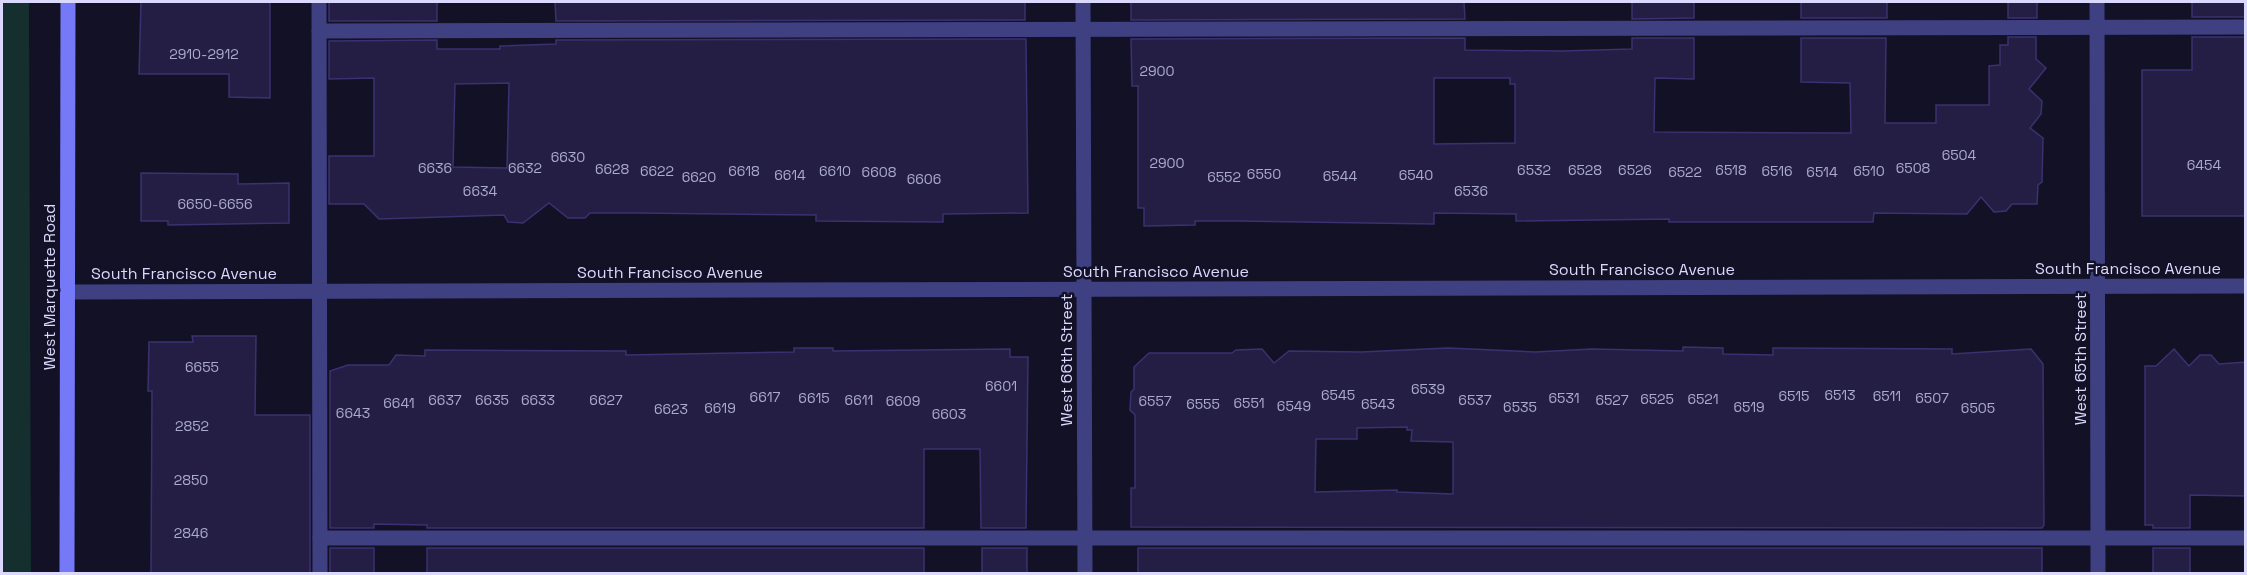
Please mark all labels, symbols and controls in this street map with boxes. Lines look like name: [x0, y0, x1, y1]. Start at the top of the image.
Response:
house number: 2910-2912: [169, 45, 239, 63]
house number: 2900: [1140, 62, 1174, 80]
house number: 6504: [1942, 146, 1977, 164]
house number: 6630: [551, 148, 585, 166]
house number: 2900: [1150, 154, 1184, 172]
house number: 6454: [2187, 156, 2221, 174]
house number: 6636: [418, 159, 452, 177]
house number: 6632: [508, 159, 542, 177]
house number: 6508: [1896, 159, 1931, 177]
house number: 6628: [595, 160, 629, 178]
house number: 6532: [1517, 161, 1551, 179]
house number: 6528: [1568, 161, 1602, 179]
house number: 6526: [1618, 161, 1652, 179]
house number: 6518: [1715, 161, 1747, 179]
house number: 6622: [640, 162, 674, 180]
house number: 6618: [728, 162, 760, 180]
house number: 6610: [819, 162, 851, 180]
house number: 6516: [1761, 162, 1793, 180]
house number: 6510: [1853, 162, 1885, 180]
house number: 6608: [862, 163, 897, 181]
house number: 6522: [1668, 163, 1702, 181]
house number: 6514: [1806, 163, 1838, 181]
house number: 6550: [1247, 165, 1281, 183]
house number: 6614: [774, 166, 806, 184]
house number: 6540: [1399, 166, 1433, 184]
house number: 6544: [1323, 167, 1357, 185]
house number: 6620: [682, 168, 716, 186]
house number: 6552: [1207, 168, 1241, 186]
house number: 6606: [907, 170, 941, 188]
house number: 6634: [463, 182, 497, 200]
house number: 6536: [1454, 182, 1488, 200]
house number: 6650-6656: [178, 195, 252, 213]
street label: West Marquette Road: [39, 204, 60, 370]
street label: South Francisco Avenue: [2035, 258, 2221, 279]
street label: South Francisco Avenue: [1549, 259, 1735, 280]
street label: South Francisco Avenue: [1063, 261, 1249, 282]
street label: South Francisco Avenue: [577, 262, 763, 283]
street label: South Francisco Avenue: [91, 263, 277, 284]
street label: West 65th Street: [2070, 293, 2091, 425]
street label: West 66th Street: [1056, 294, 1077, 426]
house number: 6655: [185, 358, 219, 376]
house number: 6601: [985, 377, 1017, 395]
house number: 6539: [1411, 380, 1445, 398]
house number: 6545: [1321, 386, 1355, 404]
house number: 6513: [1824, 386, 1856, 404]
house number: 6515: [1779, 387, 1810, 405]
house number: 6511: [1873, 387, 1901, 405]
house number: 6617: [750, 388, 781, 406]
house number: 6615: [798, 389, 830, 407]
house number: 6531: [1548, 389, 1580, 407]
house number: 6507: [1915, 389, 1949, 407]
house number: 6525: [1640, 390, 1674, 408]
house number: 6521: [1687, 390, 1719, 408]
house number: 6637: [428, 391, 462, 409]
house number: 6635: [475, 391, 509, 409]
house number: 6633: [521, 391, 555, 409]
house number: 6627: [589, 391, 623, 409]
house number: 6611: [845, 391, 873, 409]
house number: 6537: [1458, 391, 1492, 409]
house number: 6527: [1595, 391, 1629, 409]
house number: 6609: [886, 392, 920, 410]
house number: 6557: [1138, 392, 1172, 410]
house number: 6641: [383, 394, 415, 412]
house number: 6551: [1234, 394, 1265, 412]
house number: 6555: [1186, 395, 1220, 413]
house number: 6543: [1361, 395, 1395, 413]
house number: 6549: [1277, 397, 1311, 415]
house number: 6535: [1503, 398, 1537, 416]
house number: 6519: [1733, 398, 1765, 416]
house number: 6619: [704, 399, 736, 417]
house number: 6505: [1961, 399, 1995, 417]
house number: 6623: [654, 400, 688, 418]
house number: 6643: [336, 404, 370, 422]
house number: 6603: [932, 405, 966, 423]
house number: 2852: [175, 417, 209, 435]
house number: 2850: [174, 471, 208, 489]
house number: 2846: [174, 524, 208, 542]

